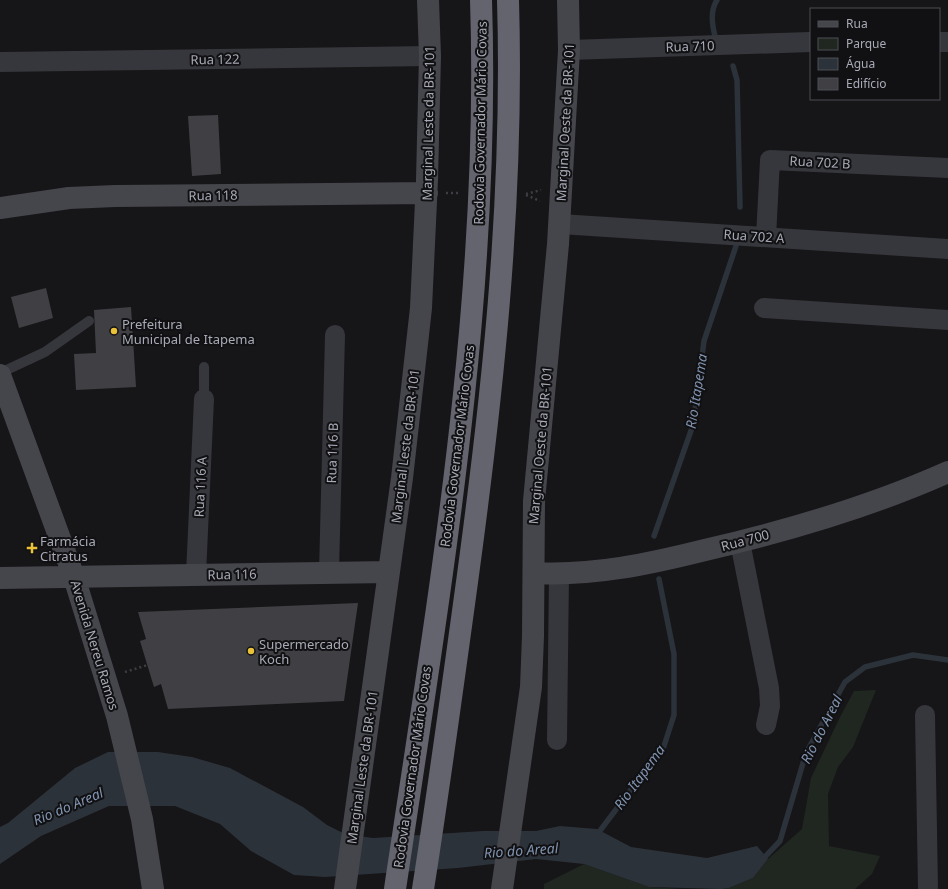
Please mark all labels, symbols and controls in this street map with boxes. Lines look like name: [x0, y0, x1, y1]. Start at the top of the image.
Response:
legend: [810, 8, 940, 100]
text: Rua: [846, 15, 868, 32]
street label: Rodovia Governador Mário Covas: [469, 21, 491, 225]
text: Parque: [846, 35, 887, 52]
street label: Rua 710: [665, 36, 715, 56]
street label: Marginal Oeste da BR-101: [552, 42, 578, 202]
street label: Marginal Leste da BR-101: [418, 45, 438, 201]
street label: Rua 122: [190, 50, 240, 68]
text: Água: [846, 55, 875, 72]
text: Edifício: [846, 75, 887, 92]
street label: Rua 702 B: [789, 151, 851, 173]
street label: Rua 118: [188, 186, 238, 204]
street label: Rua 702 A: [723, 225, 786, 247]
place label: Prefeitura Municipal de Itapema: [122, 315, 255, 348]
marker: Prefeitura Municipal de Itapema: [109, 326, 119, 336]
street label: Rodovia Governador Mário Covas: [436, 344, 478, 548]
water label: Rio Itapema: [681, 352, 711, 430]
street label: Marginal Oeste da BR-101: [524, 365, 556, 525]
street label: Marginal Leste da BR-101: [387, 368, 423, 524]
street label: Rua 116 B: [322, 422, 342, 484]
street label: Rua 116 A: [189, 455, 211, 518]
street label: Rua 700: [719, 525, 771, 555]
place label: Farmácia Citratus: [40, 532, 96, 565]
marker: Farmácia Citratus: [27, 543, 37, 553]
street label: Rua 116: [207, 565, 257, 583]
street label: Avenida Nereu Ramos: [67, 578, 123, 712]
place label: Supermercado Koch: [259, 635, 349, 668]
marker: Supermercado Koch: [246, 646, 256, 656]
street label: Rodovia Governador Mário Covas: [389, 665, 435, 869]
street label: Marginal Leste da BR-101: [342, 689, 382, 845]
water label: Rio do Areal: [796, 691, 847, 767]
water label: Rio Itapema: [609, 741, 669, 813]
water label: Rio do Areal: [30, 783, 106, 829]
water label: Rio do Areal: [483, 838, 559, 862]

